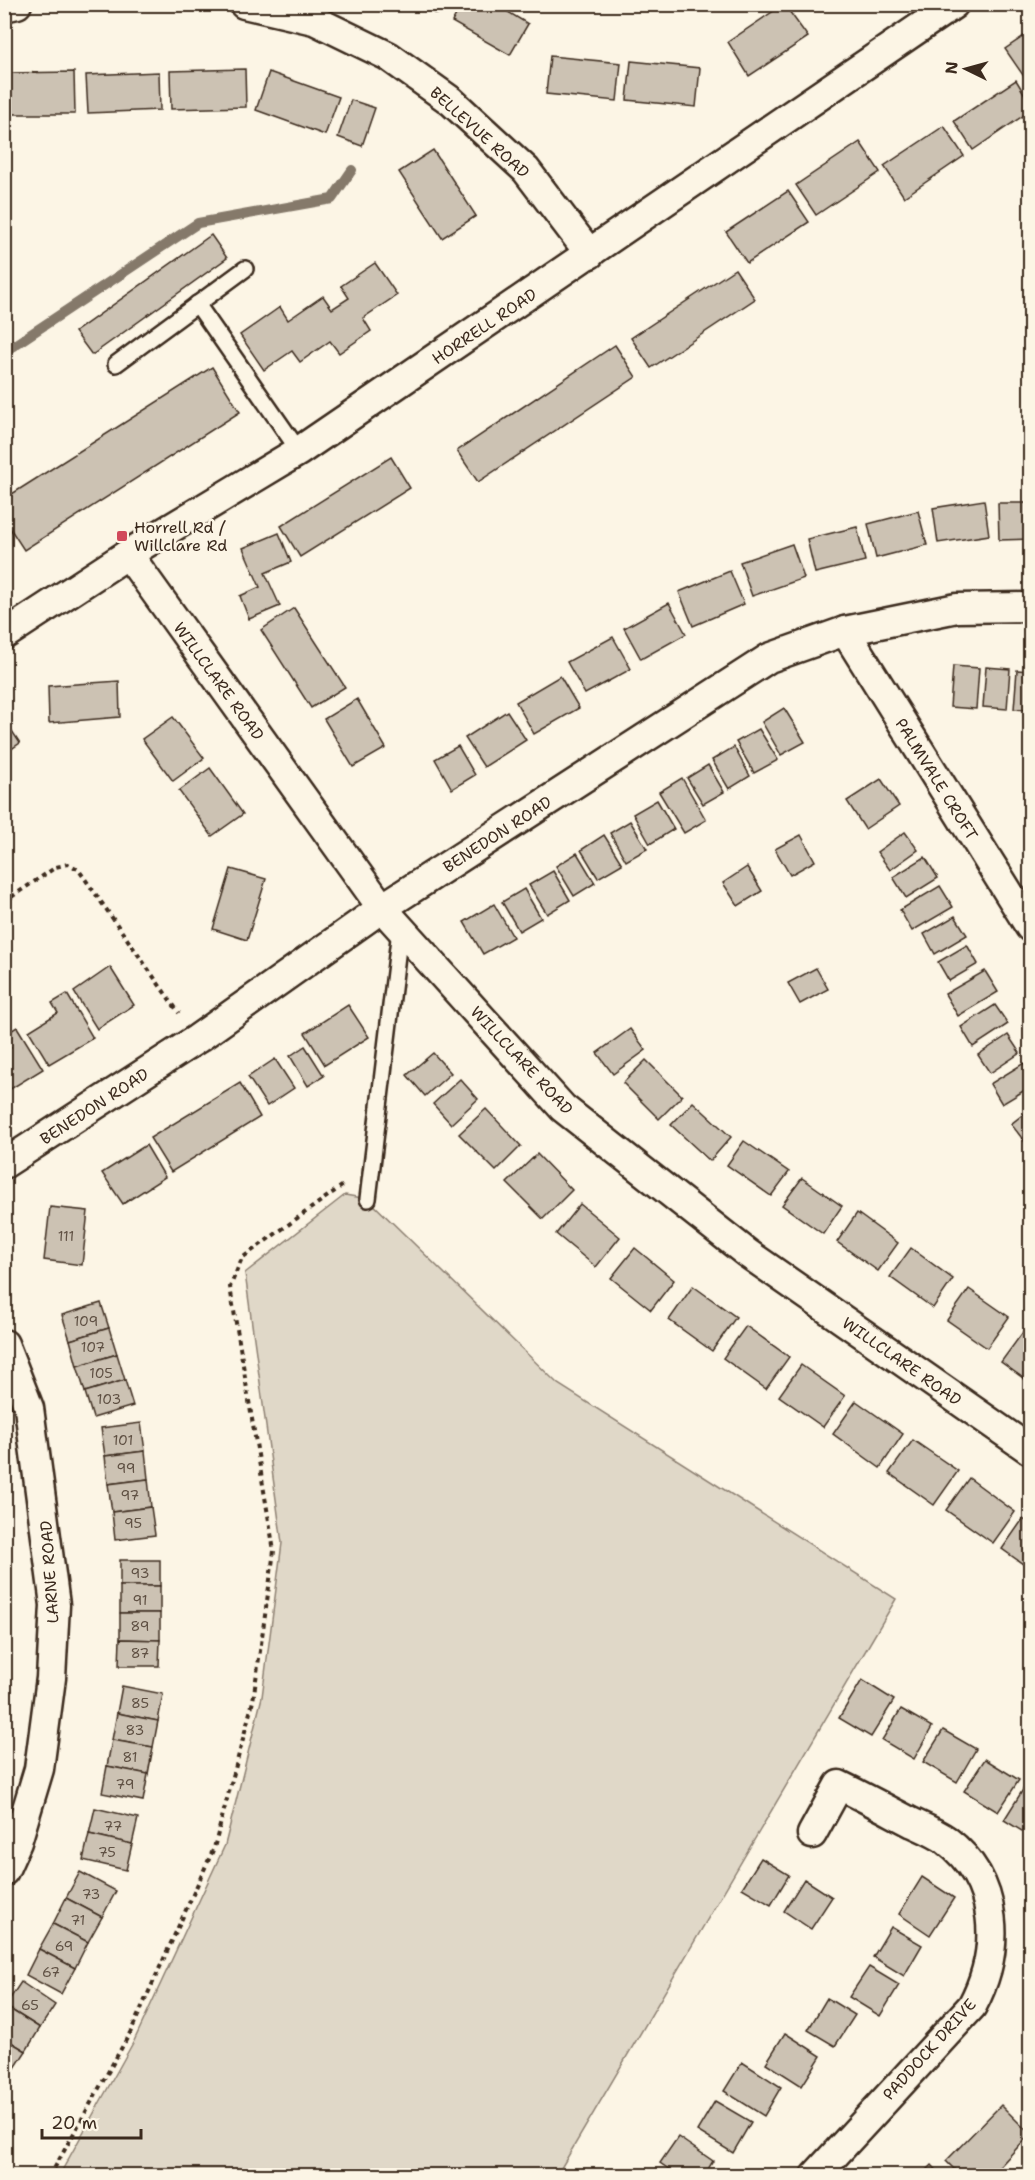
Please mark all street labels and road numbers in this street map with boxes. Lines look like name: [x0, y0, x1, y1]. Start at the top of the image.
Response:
street label: BELLEVUE ROAD: [426, 82, 534, 183]
street label: HORRELL ROAD: [428, 284, 541, 369]
street label: WILLCLARE ROAD: [169, 618, 269, 745]
street label: PALMVALE CROFT: [891, 714, 983, 844]
street label: BENEDON ROAD: [439, 791, 556, 877]
street label: WILLCLARE ROAD: [466, 1002, 577, 1119]
street label: BENEDON ROAD: [36, 1063, 153, 1149]
street label: WILLCLARE ROAD: [838, 1312, 966, 1410]
street label: LARNE ROAD: [35, 1520, 64, 1624]
street label: PADDOCK DRIVE: [878, 1994, 981, 2105]

